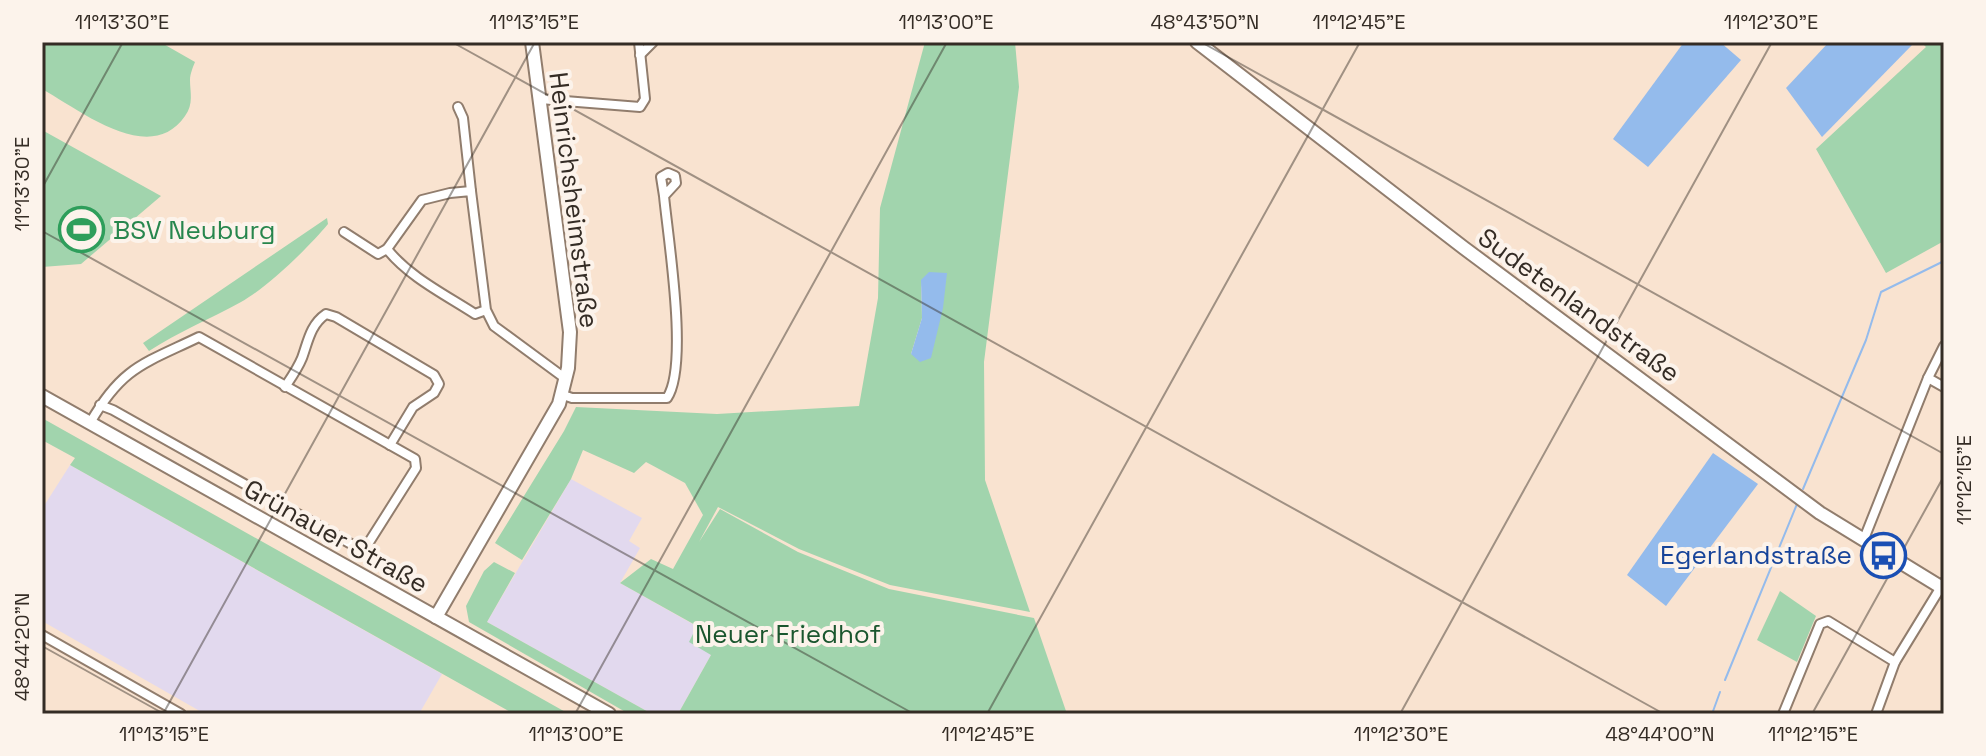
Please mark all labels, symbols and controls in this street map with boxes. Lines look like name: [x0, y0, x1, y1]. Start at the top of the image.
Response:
text: 11°13'30"E: [75, 9, 169, 35]
text: 11°13'15"E: [489, 9, 579, 35]
text: 11°13'00"E: [898, 9, 994, 35]
text: 48°43'50"N: [1151, 9, 1259, 35]
text: 11°12'45"E: [1312, 9, 1406, 35]
text: 11°12'30"E: [1724, 9, 1818, 35]
street label: Heinrichsheimstraße: [541, 70, 607, 330]
text: 11°13'30"E: [9, 137, 35, 231]
sports icon: BSV Neuburg: [58, 206, 106, 254]
place label: BSV Neuburg: [113, 213, 275, 247]
street label: Sudetenlandstraße: [1471, 220, 1687, 390]
text: 11°12'15"E: [1951, 435, 1977, 525]
street label: Grünauer Straße: [238, 471, 434, 601]
bus stop icon: Egerlandstraße: [1859, 531, 1907, 579]
place label: Egerlandstraße: [1660, 538, 1852, 572]
text: 48°44'20"N: [9, 593, 35, 701]
park label: Neuer Friedhof: [695, 617, 881, 651]
text: 11°13'15"E: [119, 721, 209, 747]
text: 11°13'00"E: [528, 721, 624, 747]
text: 11°12'45"E: [941, 721, 1035, 747]
text: 11°12'30"E: [1354, 721, 1448, 747]
text: 48°44'00"N: [1605, 721, 1715, 747]
text: 11°12'15"E: [1768, 721, 1858, 747]

